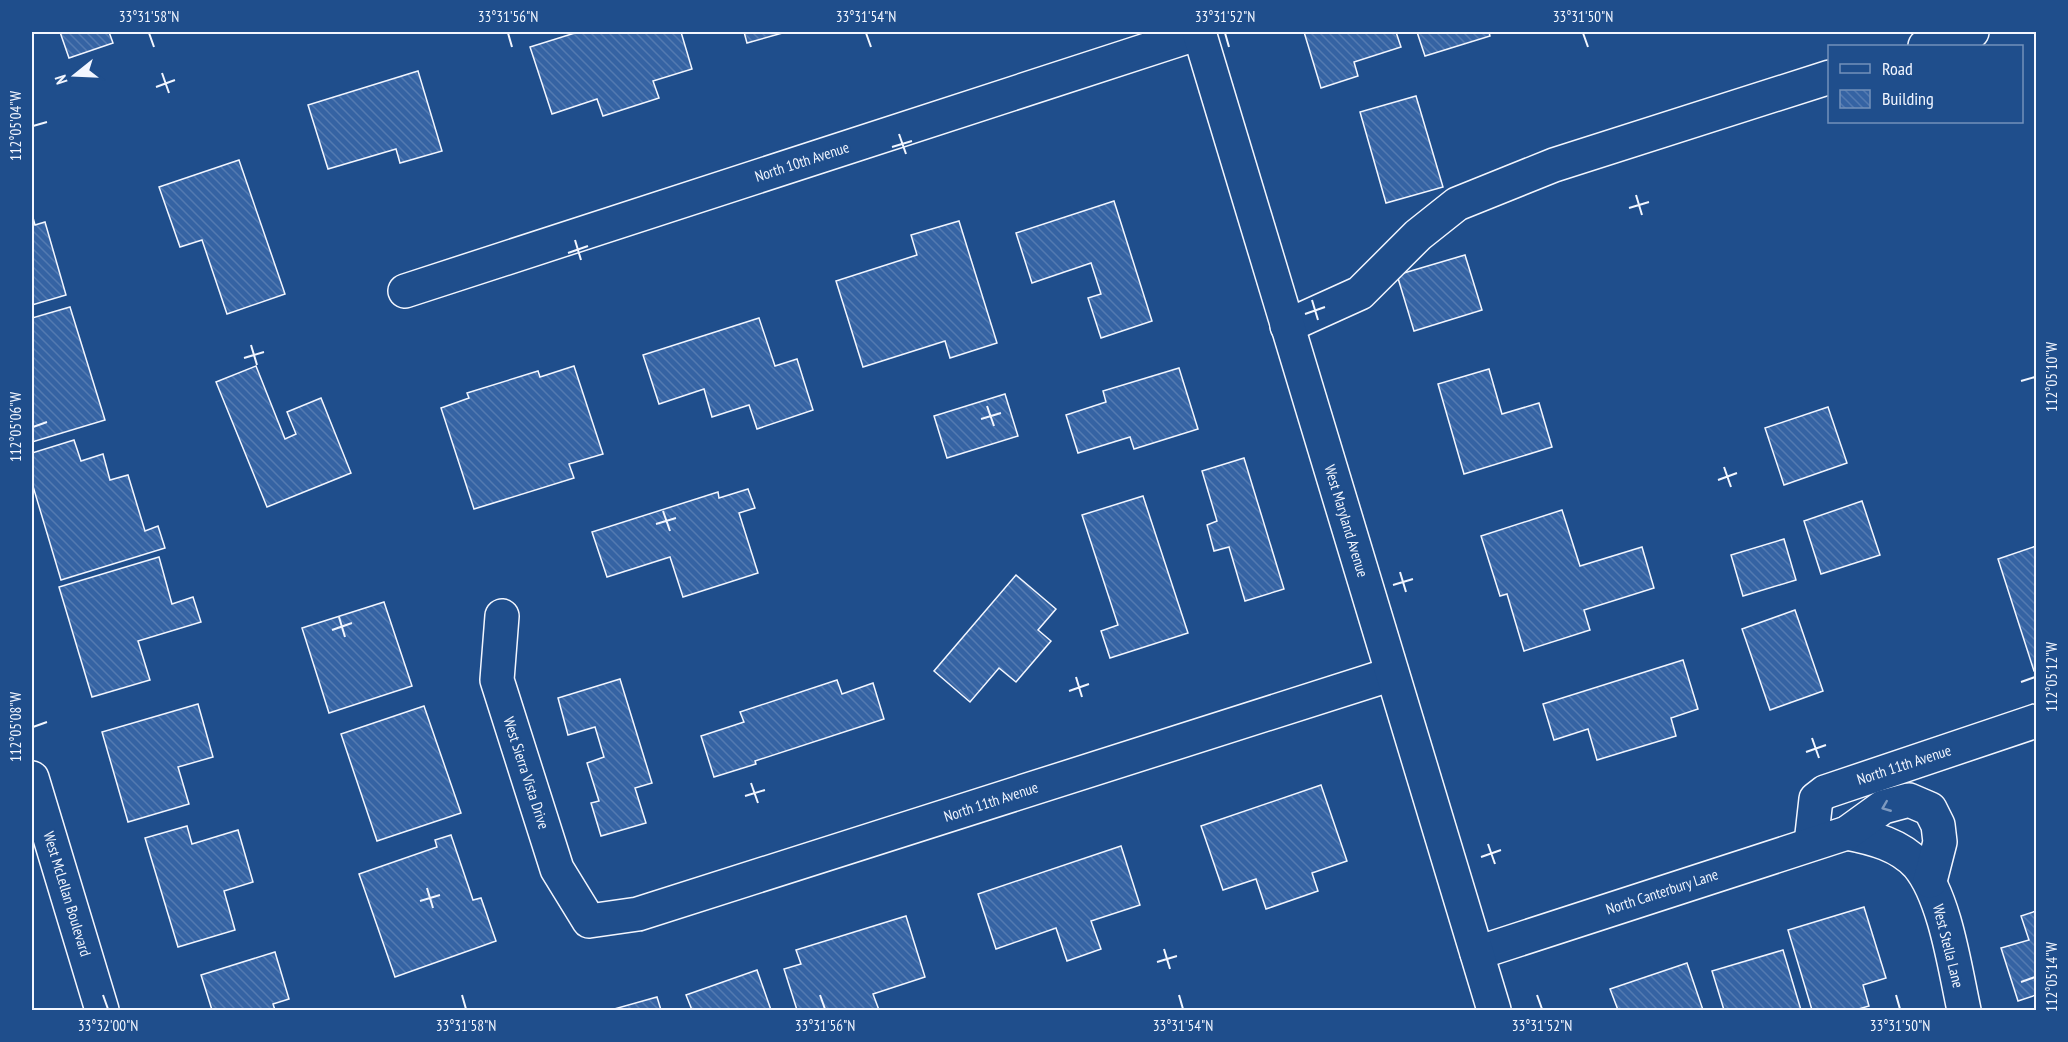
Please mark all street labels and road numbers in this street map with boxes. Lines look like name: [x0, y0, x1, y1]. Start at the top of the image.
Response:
street label: North 10th Avenue: [752, 137, 851, 186]
street label: West Maryland Avenue: [1320, 462, 1373, 579]
street label: West Sierra Vista Drive: [499, 714, 554, 831]
street label: North 11th Avenue: [1854, 740, 1953, 789]
street label: North 11th Avenue: [941, 777, 1040, 826]
street label: West McLellan Boulevard: [39, 829, 95, 959]
street label: North Canterbury Lane: [1603, 864, 1720, 919]
street label: West Stella Lane: [1929, 902, 1968, 990]

